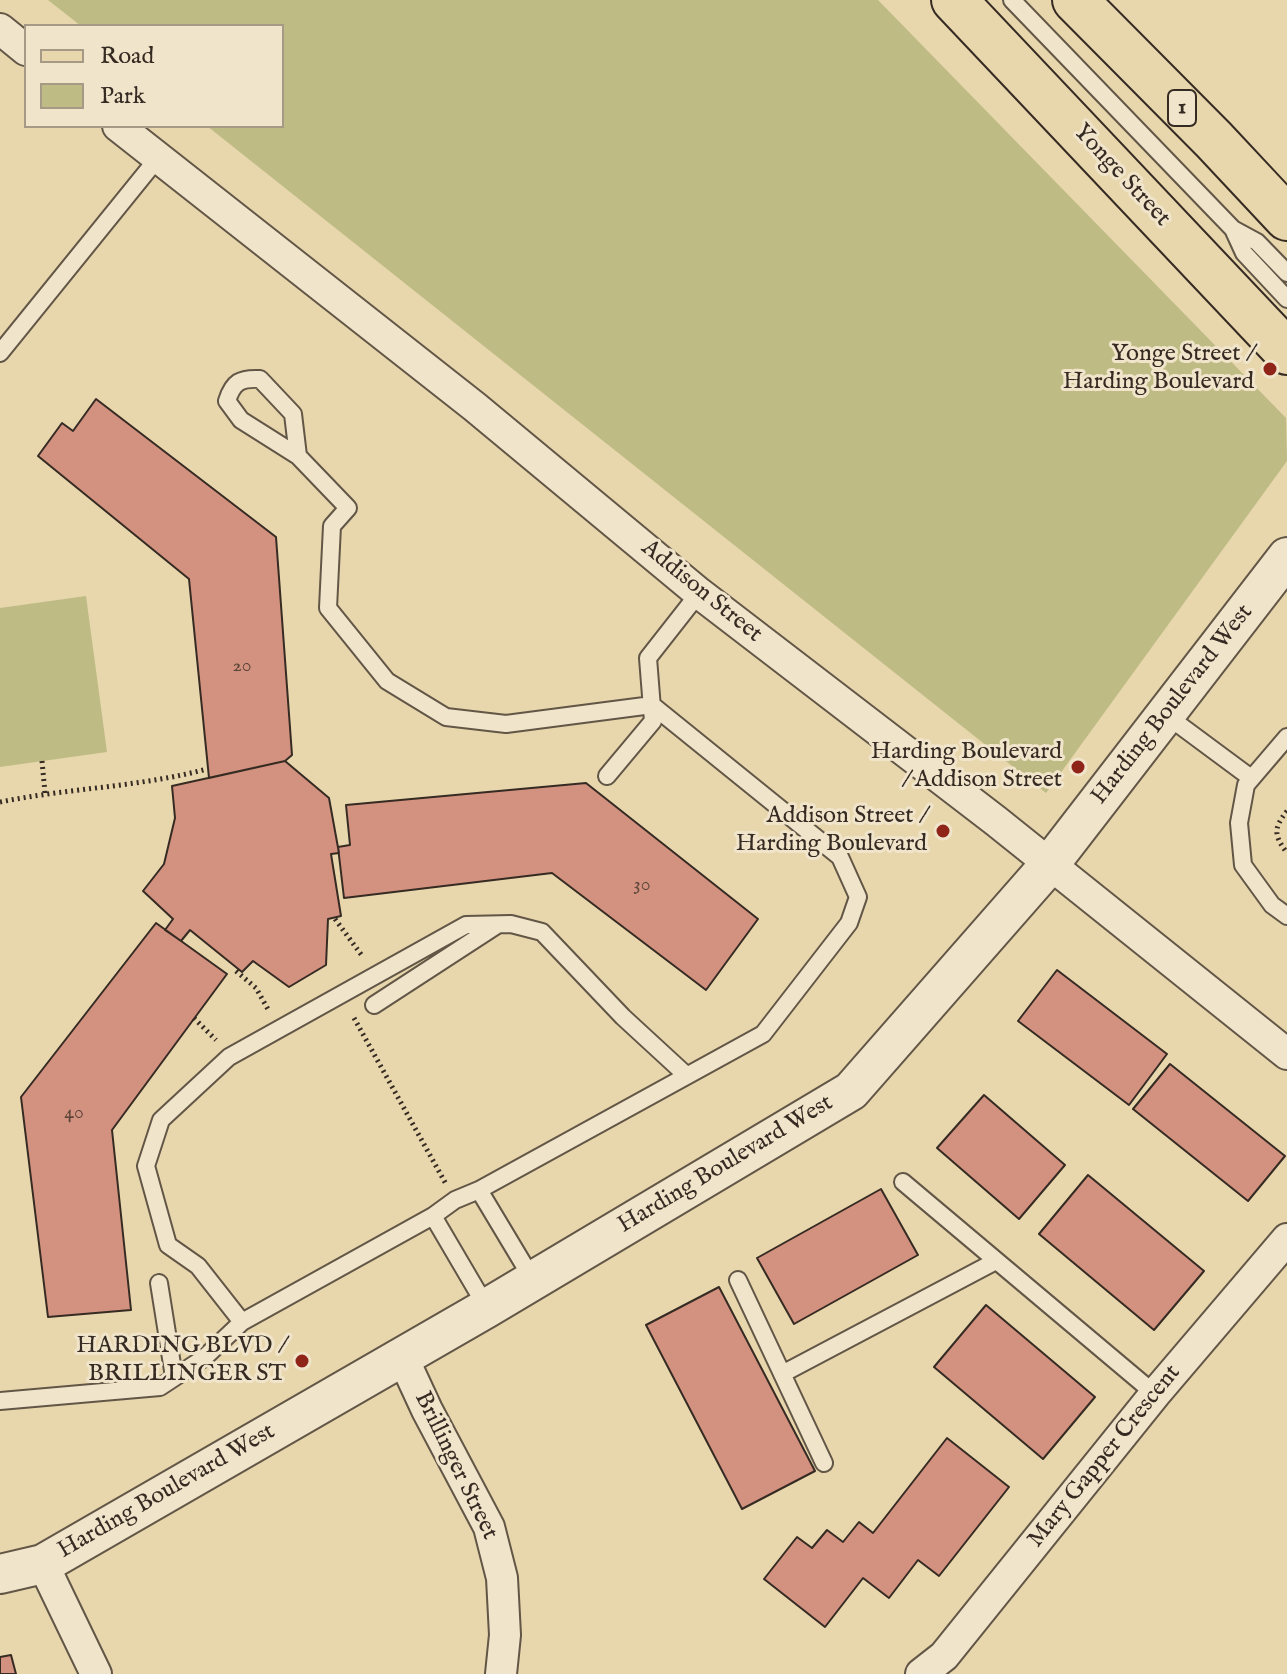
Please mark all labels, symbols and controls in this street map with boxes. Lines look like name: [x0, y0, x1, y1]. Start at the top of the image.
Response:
legend: [24, 24, 284, 128]
text: Road: [100, 41, 154, 72]
text: Park: [100, 81, 146, 112]
road number: 1: [1168, 90, 1196, 126]
street label: Yonge Street: [1066, 119, 1176, 233]
place label: Yonge Street / Harding Boulevard: [1063, 341, 1254, 397]
marker: Yonge Street / Harding Boulevard: [1261, 360, 1279, 378]
street label: Addison Street: [635, 534, 767, 650]
street label: Harding Boulevard West: [1086, 599, 1260, 811]
house number: 20: [232, 655, 252, 679]
place label: Harding Boulevard / Addison Street: [871, 739, 1062, 795]
marker: Harding Boulevard / Addison Street: [1069, 758, 1087, 776]
place label: Addison Street / Harding Boulevard: [736, 803, 927, 859]
marker: Addison Street / Harding Boulevard: [934, 822, 952, 840]
house number: 30: [633, 874, 651, 898]
street label: Harding Boulevard West: [613, 1089, 839, 1241]
house number: 40: [64, 1102, 84, 1126]
place label: HARDING BLVD / BRILLINGER ST: [76, 1333, 286, 1389]
marker: HARDING BLVD / BRILLINGER ST: [293, 1352, 311, 1370]
street label: Mary Gapper Crescent: [1022, 1360, 1188, 1554]
street label: Brillinger Street: [407, 1387, 503, 1545]
street label: Harding Boulevard West: [53, 1418, 281, 1566]

